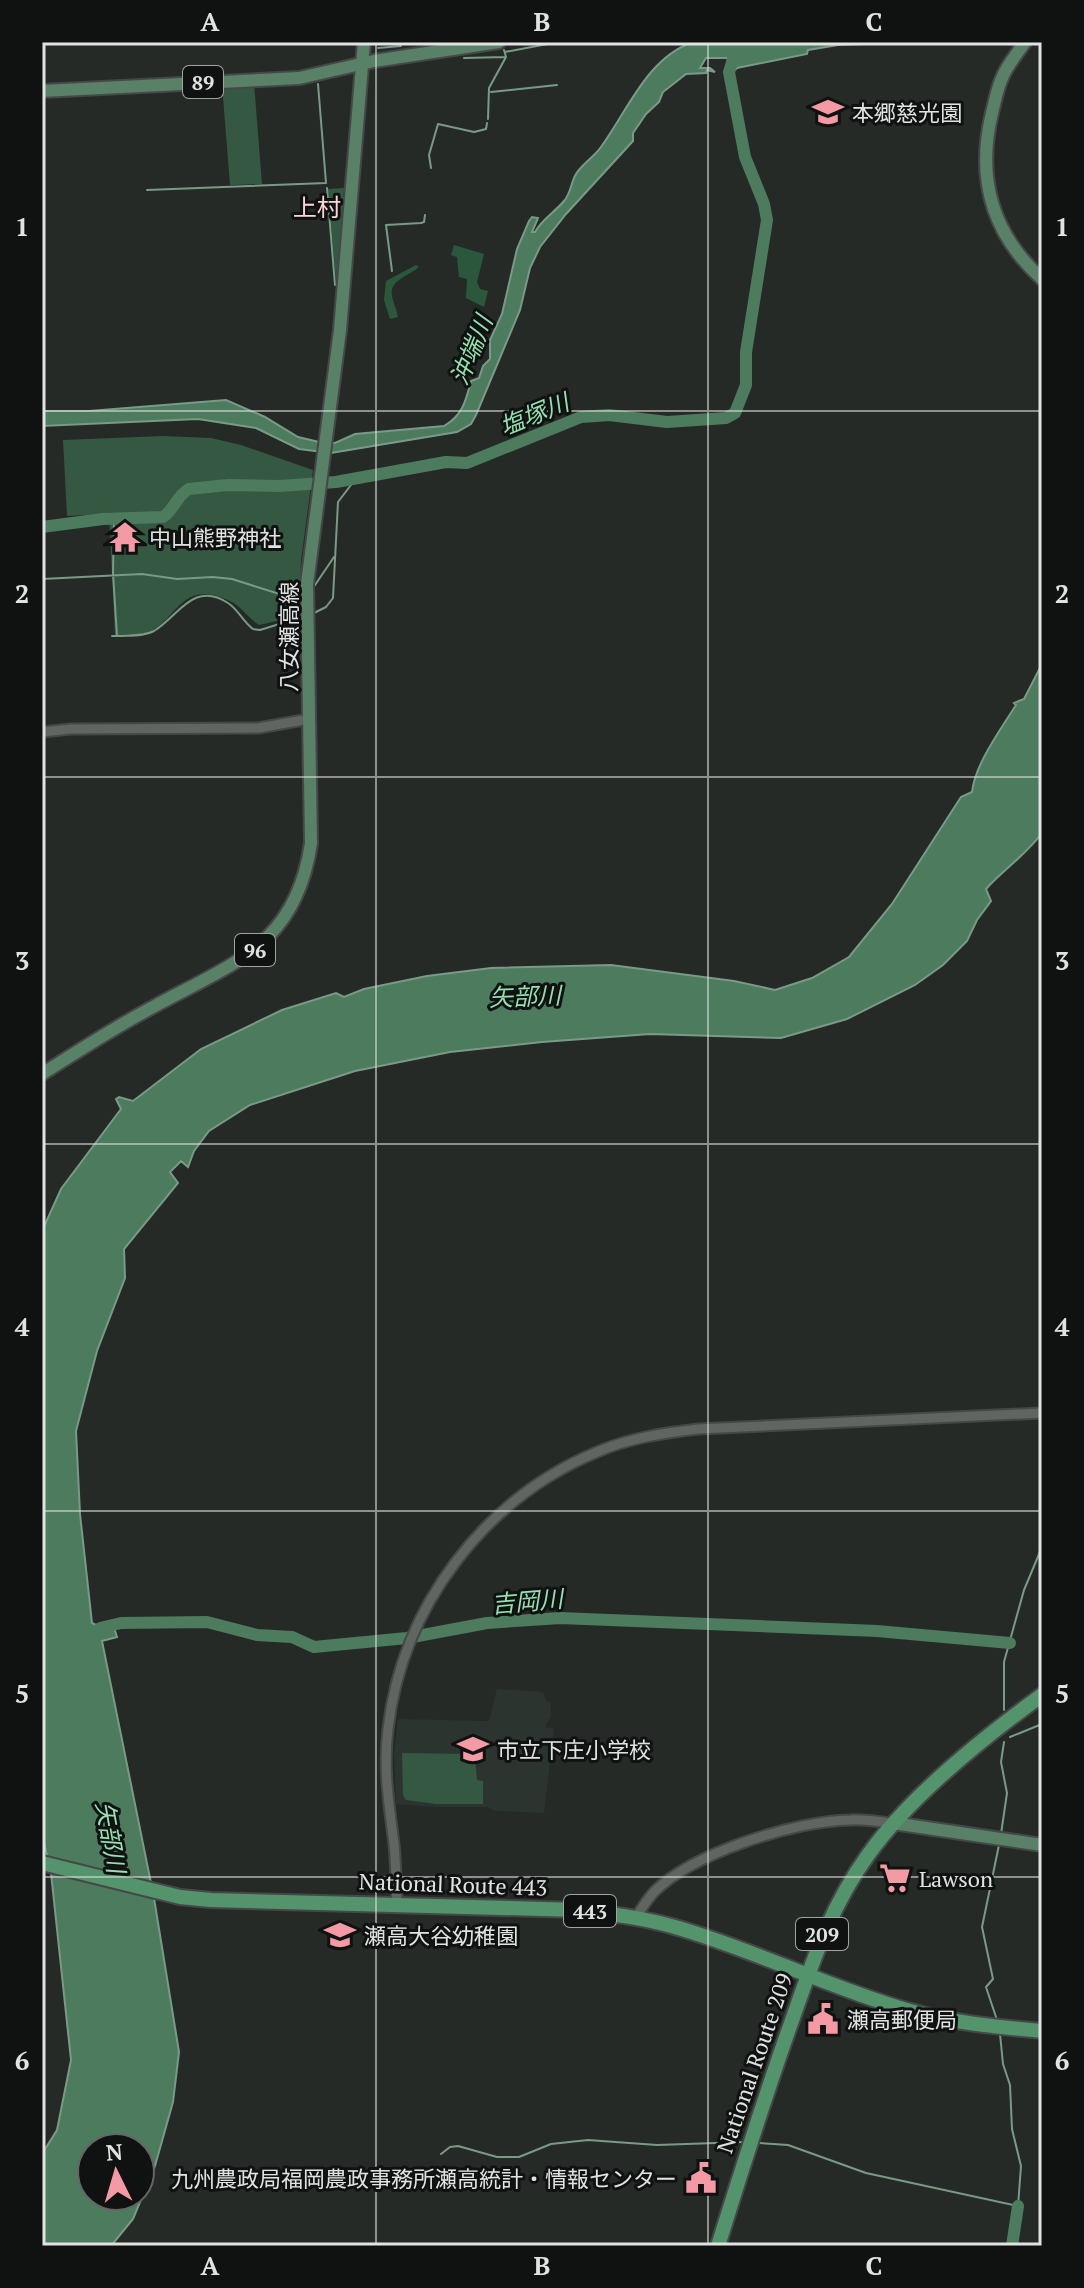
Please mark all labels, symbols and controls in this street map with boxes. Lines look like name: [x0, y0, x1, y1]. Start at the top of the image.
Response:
text: A: [201, 4, 220, 38]
text: B: [534, 4, 550, 38]
text: C: [866, 4, 882, 38]
road number: 89: [183, 66, 223, 98]
school or university icon: 本郷慈光園: [811, 95, 845, 129]
place label: 本郷慈光園: [852, 98, 962, 127]
district label: 上村: [293, 191, 341, 223]
text: 1: [15, 209, 29, 243]
text: 1: [1055, 209, 1069, 243]
water label: 沖端川: [443, 308, 500, 389]
water label: 塩塚川: [495, 385, 576, 442]
temple icon: 中山熊野神社: [108, 520, 142, 554]
place label: 中山熊野神社: [149, 523, 281, 552]
text: 2: [15, 576, 29, 610]
text: 2: [1055, 576, 1069, 610]
street label: 八女瀬高線: [274, 582, 303, 692]
road number: 96: [235, 934, 275, 966]
text: 3: [15, 943, 29, 977]
text: 3: [1055, 943, 1069, 977]
water label: 矢部川: [488, 979, 565, 1013]
text: 4: [15, 1309, 30, 1343]
text: 4: [1055, 1309, 1070, 1343]
water label: 吉岡川: [490, 1582, 567, 1620]
text: 5: [15, 1676, 29, 1710]
text: 5: [1055, 1676, 1069, 1710]
school or university icon: 市立下庄小学校: [456, 1732, 490, 1766]
place label: 市立下庄小学校: [497, 1735, 651, 1764]
water label: 矢部川: [89, 1799, 134, 1878]
supermarket icon: Lawson: [878, 1861, 912, 1895]
place label: Lawson: [919, 1864, 993, 1893]
street label: National Route 443: [358, 1866, 548, 1902]
road number: 443: [564, 1895, 616, 1927]
school or university icon: 瀬高大谷幼稚園: [323, 1918, 357, 1952]
road number: 209: [796, 1918, 848, 1950]
place label: 瀬高大谷幼稚園: [364, 1921, 518, 1950]
street label: National Route 209: [710, 1969, 798, 2157]
public building icon: 瀬高郵便局: [806, 2002, 840, 2036]
place label: 瀬高郵便局: [847, 2005, 957, 2034]
text: 6: [15, 2043, 29, 2077]
text: 6: [1055, 2043, 1069, 2077]
north arrow: [76, 2132, 156, 2212]
text: N: [105, 2136, 124, 2167]
public building icon: 九州農政局福岡農政事務所瀬高統計・情報センター: [684, 2161, 718, 2195]
place label: 九州農政局福岡農政事務所瀬高統計・情報センター: [171, 2164, 677, 2193]
text: A: [201, 2248, 220, 2282]
text: B: [534, 2248, 550, 2282]
text: C: [866, 2248, 882, 2282]

